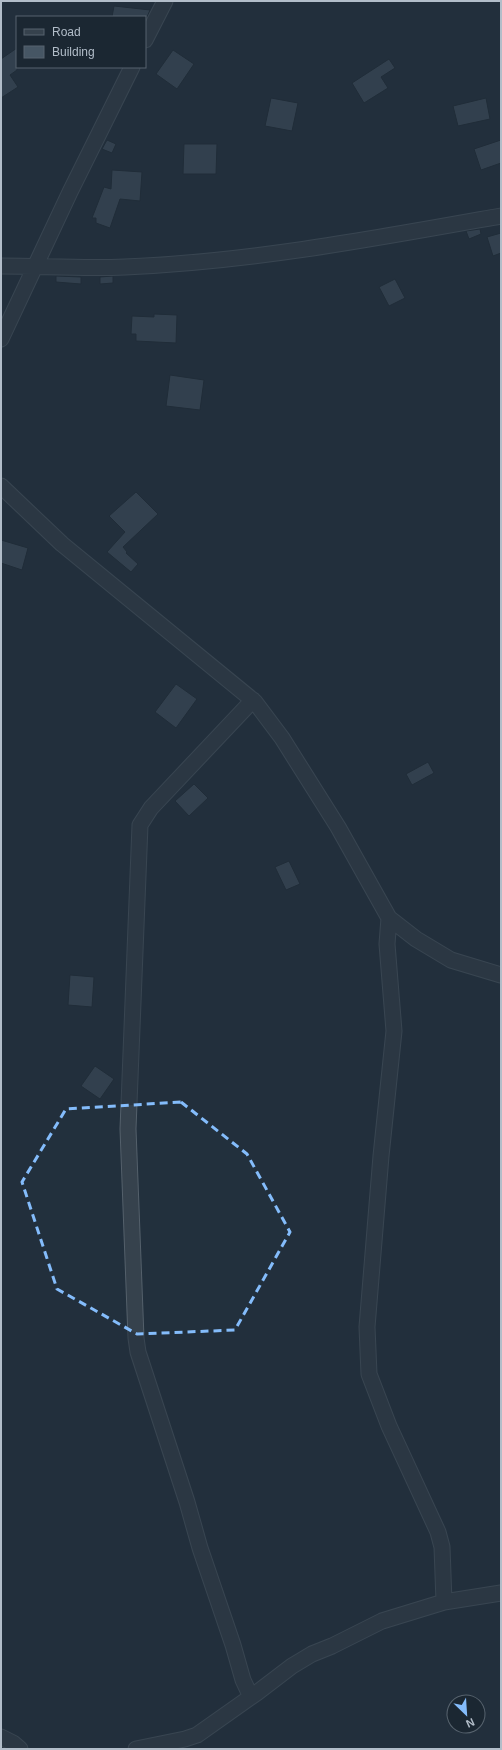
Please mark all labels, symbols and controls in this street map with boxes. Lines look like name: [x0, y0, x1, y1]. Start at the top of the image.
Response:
legend: [16, 16, 146, 68]
text: Road: [52, 25, 81, 39]
text: Building: [52, 45, 95, 59]
north arrow: [446, 1694, 486, 1734]
text: N: [464, 1716, 476, 1730]

